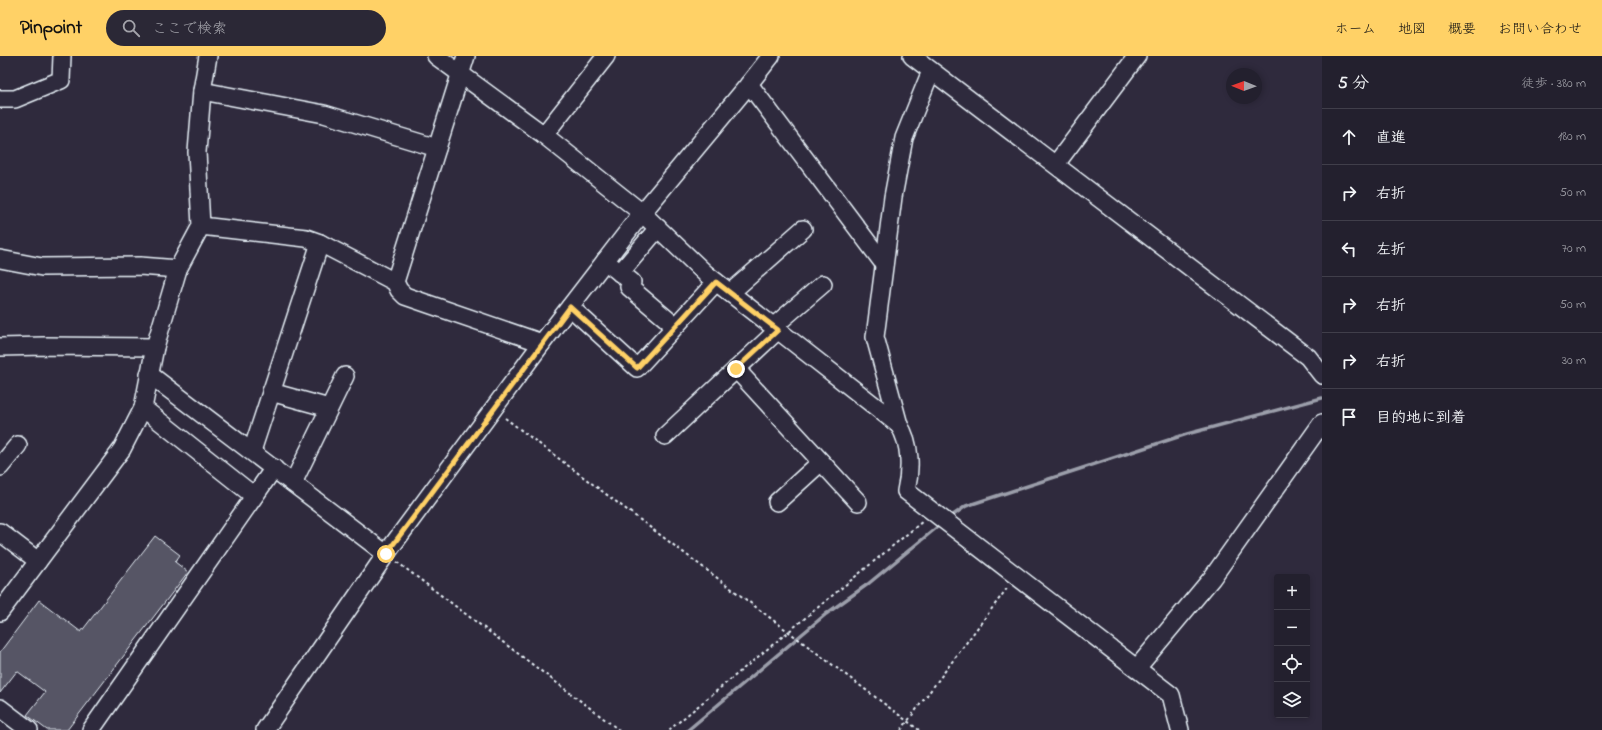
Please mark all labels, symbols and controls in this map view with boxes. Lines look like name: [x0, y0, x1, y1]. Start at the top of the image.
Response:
search box: [106, 10, 386, 46]
text: Pinpoint: [20, 15, 82, 42]
icon: search: [120, 17, 142, 39]
text: ここで検索: [152, 18, 227, 40]
text: ホーム: [1335, 19, 1376, 40]
text: 地図: [1398, 19, 1426, 40]
text: 概要: [1448, 19, 1476, 40]
text: お問い合わせ: [1498, 19, 1582, 40]
north arrow: [1226, 68, 1262, 104]
text: 5 分: [1338, 71, 1369, 96]
text: 徒歩 · 380 m: [1522, 74, 1586, 93]
icon: ahead: [1338, 126, 1360, 148]
text: 直進: [1376, 127, 1406, 149]
text: 180 m: [1558, 127, 1586, 146]
icon: right: [1338, 182, 1360, 204]
text: 右折: [1376, 183, 1406, 205]
text: 50 m: [1560, 183, 1586, 202]
icon: left: [1338, 238, 1360, 260]
text: 左折: [1376, 239, 1406, 261]
text: 70 m: [1562, 239, 1586, 258]
icon: right: [1338, 294, 1360, 316]
text: 右折: [1376, 295, 1406, 317]
text: 50 m: [1560, 295, 1586, 314]
icon: right: [1338, 350, 1360, 372]
text: 右折: [1376, 351, 1406, 373]
text: 30 m: [1562, 351, 1586, 370]
route end: [727, 360, 745, 378]
icon: arrive: [1338, 406, 1360, 428]
text: 目的地に到着: [1376, 407, 1466, 429]
route start: [377, 545, 395, 563]
map controls: [1274, 574, 1310, 718]
button: +: [1274, 574, 1310, 610]
button: −: [1274, 610, 1310, 646]
button: locate: [1274, 646, 1310, 682]
button: layers: [1274, 682, 1310, 718]

